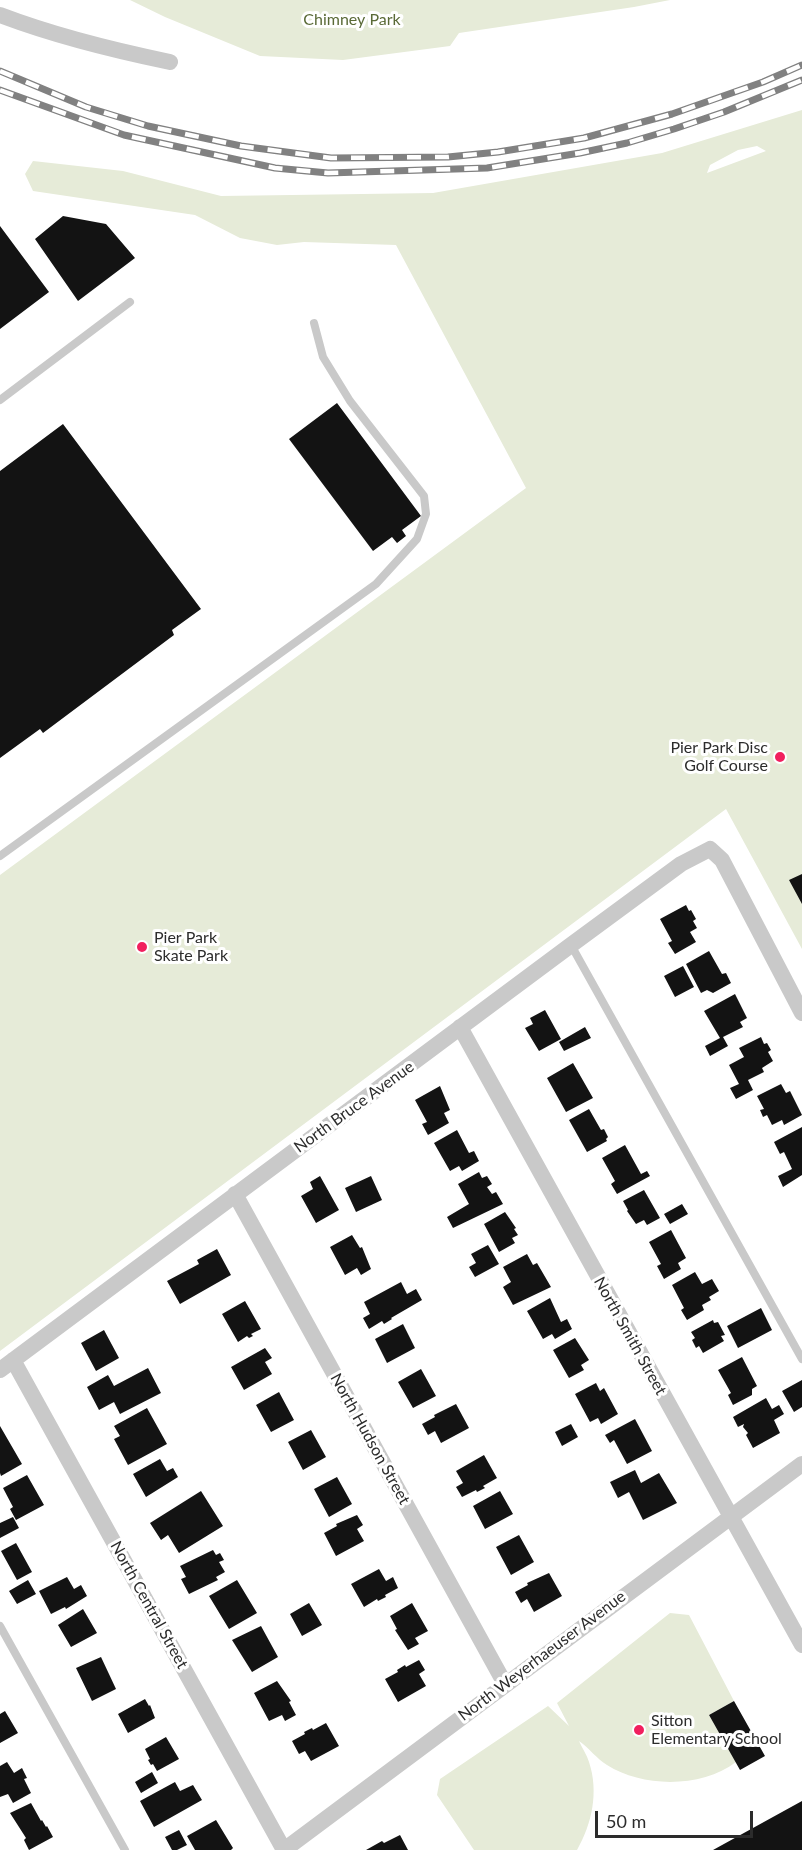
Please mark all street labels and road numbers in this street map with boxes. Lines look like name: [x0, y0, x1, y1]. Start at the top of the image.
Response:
street label: North Bruce Avenue: [290, 1057, 418, 1157]
street label: North Smith Street: [590, 1274, 670, 1398]
street label: North Hudson Street: [326, 1370, 414, 1508]
street label: North Central Street: [106, 1538, 192, 1672]
street label: North Weyerhaeuser Avenue: [455, 1587, 629, 1725]

